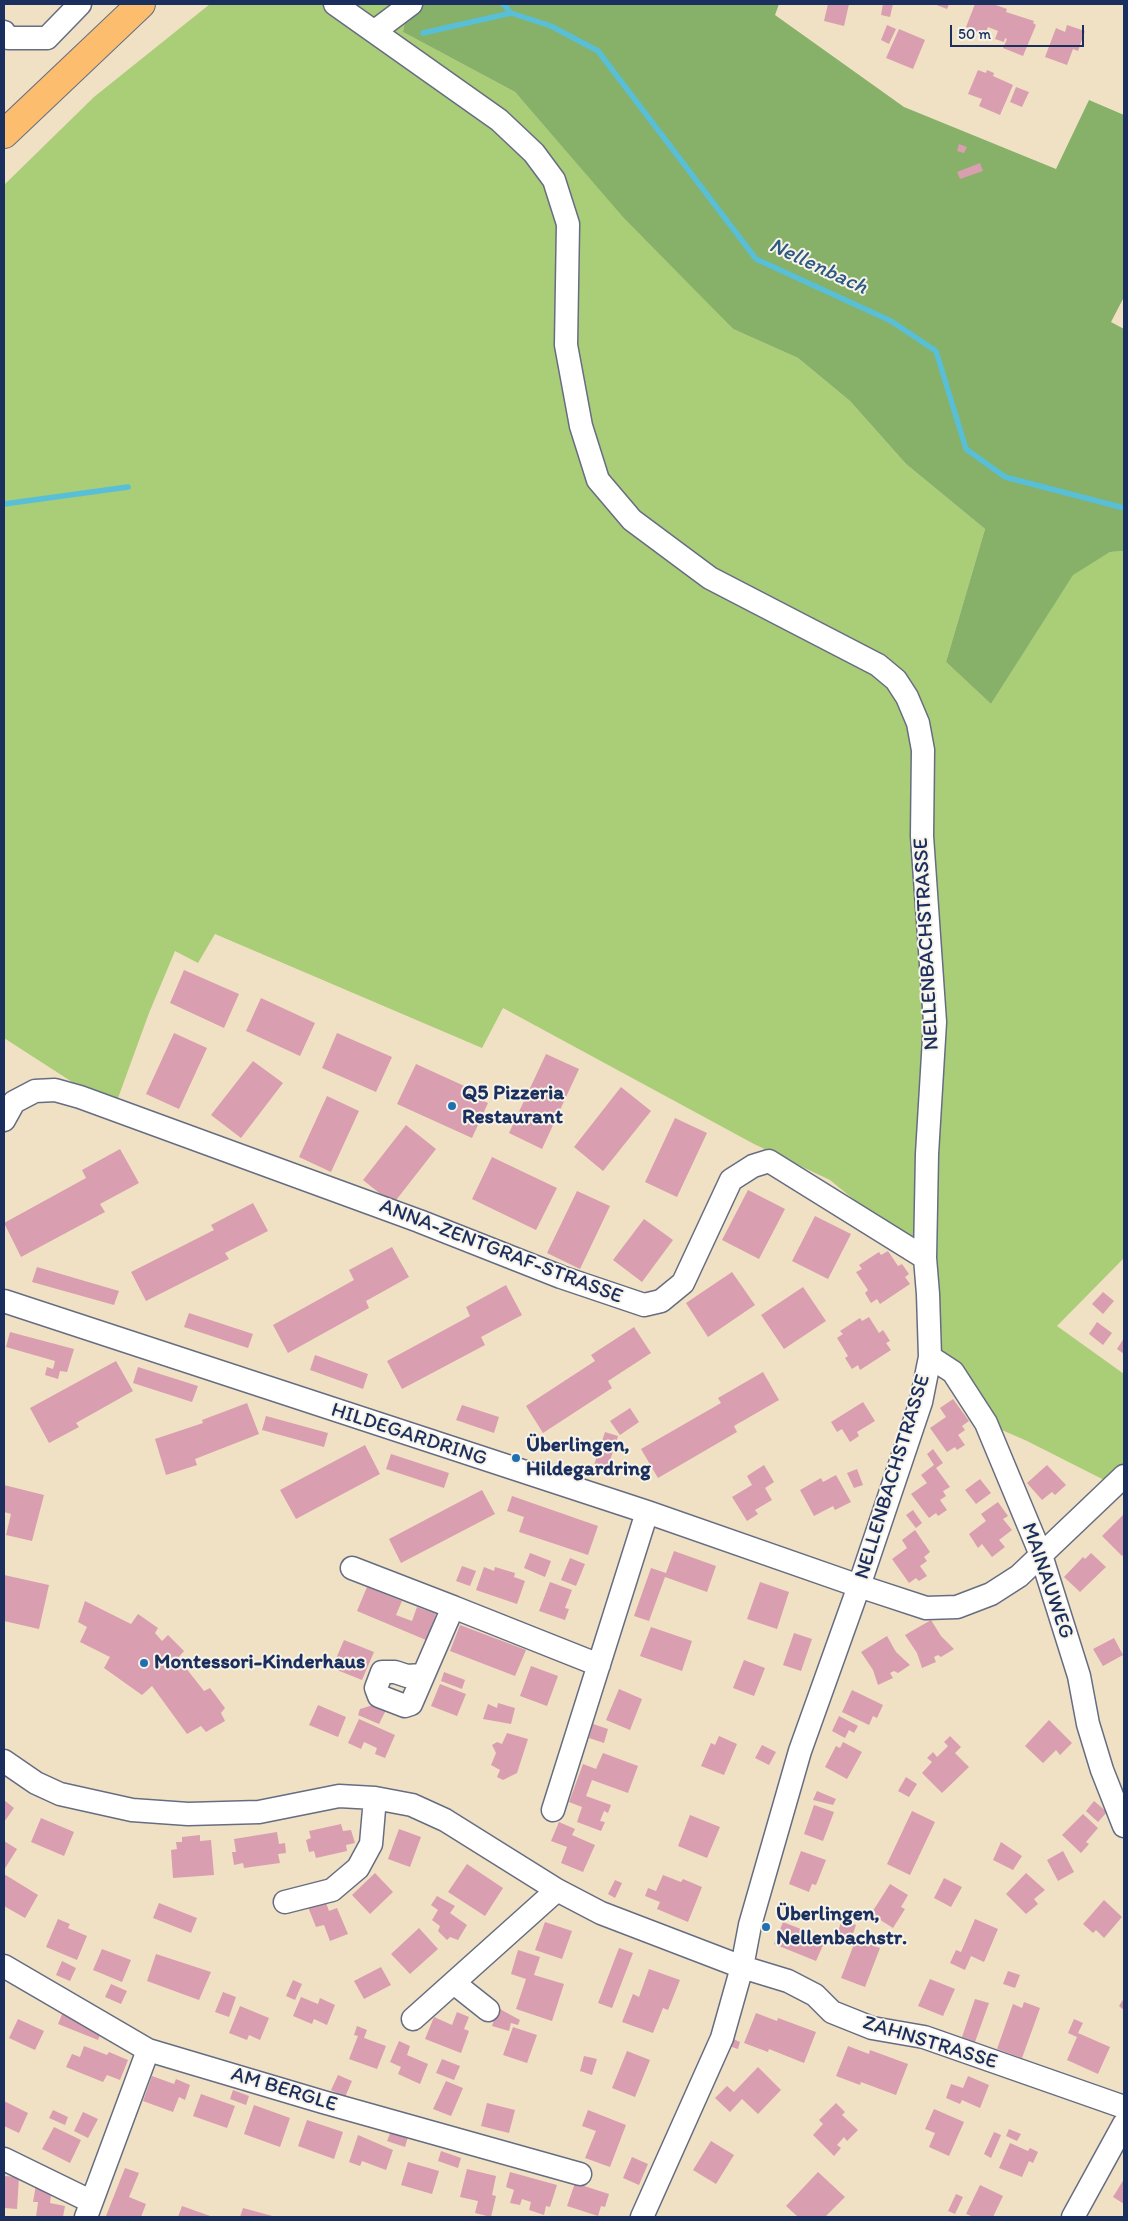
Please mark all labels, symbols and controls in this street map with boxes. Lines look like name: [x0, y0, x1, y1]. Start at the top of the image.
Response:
scale bar: [953, 15, 1087, 47]
text: 50 m: [958, 25, 991, 43]
water label: Nellenbach: [765, 233, 871, 301]
street label: NELLENBACHSTRASSE: [909, 837, 945, 1051]
place label: Q5 Pizzeria Restaurant: [462, 1081, 564, 1131]
marker: Q5 Pizzeria Restaurant: [446, 1100, 458, 1112]
street label: ANNA-ZENTGRAF-STRASSE: [376, 1194, 626, 1310]
street label: NELLENBACHSTRASSE: [850, 1372, 936, 1582]
street label: HILDEGARDRING: [328, 1398, 490, 1472]
place label: Überlingen, Hildegardring: [526, 1433, 651, 1483]
marker: Überlingen, Hildegardring: [510, 1452, 522, 1464]
street label: MAINAUWEG: [1015, 1520, 1079, 1642]
place label: Montessori-Kinderhaus: [154, 1650, 365, 1676]
marker: Montessori-Kinderhaus: [138, 1657, 150, 1669]
place label: Überlingen, Nellenbachstr.: [776, 1902, 907, 1952]
marker: Überlingen, Nellenbachstr.: [760, 1921, 772, 1933]
street label: ZAHNSTRASSE: [860, 2011, 1000, 2075]
street label: AM BERGLE: [228, 2062, 340, 2118]

